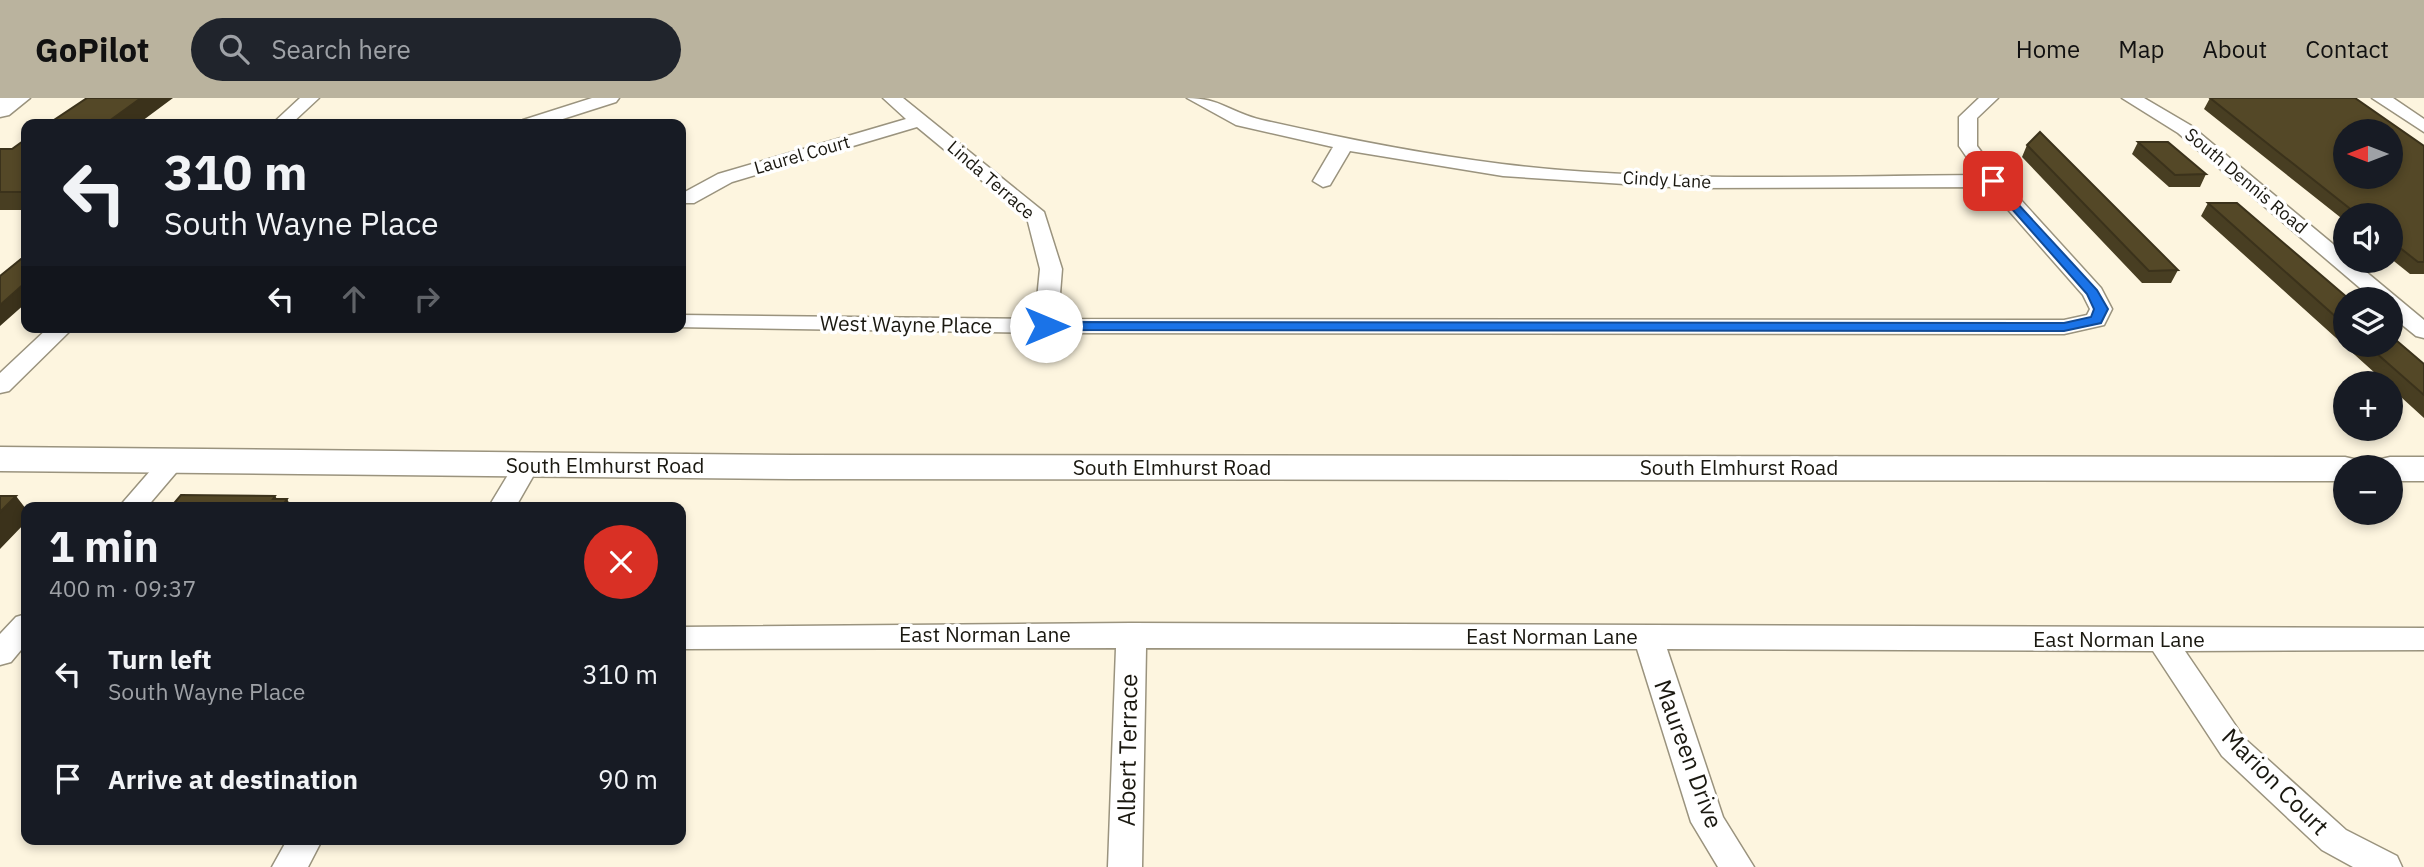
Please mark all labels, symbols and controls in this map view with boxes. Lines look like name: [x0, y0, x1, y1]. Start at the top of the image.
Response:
search box: [191, 18, 681, 81]
text: GoPilot: [35, 28, 149, 71]
icon: search: [215, 30, 253, 68]
text: Search here: [271, 32, 411, 66]
text: Home: [2016, 33, 2080, 65]
text: Map: [2118, 33, 2164, 65]
text: About: [2202, 33, 2267, 65]
text: Contact: [2305, 33, 2389, 65]
north arrow: [2333, 119, 2403, 189]
map controls: [2333, 119, 2403, 525]
street label: South Dennis Road: [2180, 123, 2312, 239]
street label: Laurel Court: [751, 130, 853, 179]
street label: Linda Terrace: [943, 135, 1040, 224]
text: 310 m: [164, 140, 308, 203]
icon: left: [49, 147, 140, 238]
pin: [1963, 151, 2023, 211]
icon: arrive: [1974, 162, 2012, 200]
street label: Cindy Lane: [1622, 166, 1712, 193]
text: South Wayne Place: [164, 202, 439, 244]
button: sound: [2333, 203, 2403, 273]
icon: left: [262, 280, 300, 318]
icon: ahead: [335, 280, 373, 318]
icon: right: [408, 280, 446, 318]
button: layers: [2333, 287, 2403, 357]
position arrow: [1009, 289, 1083, 363]
street label: West Wayne Place: [820, 308, 992, 340]
button: +: [2333, 371, 2403, 441]
street label: South Elmhurst Road: [506, 451, 704, 479]
street label: South Elmhurst Road: [1073, 453, 1271, 481]
street label: South Elmhurst Road: [1640, 453, 1838, 481]
button: −: [2333, 455, 2403, 525]
text: 1 min: [49, 519, 159, 574]
button: close: [584, 525, 658, 599]
text: 400 m · 09:37: [49, 573, 196, 603]
street label: East Norman Lane: [899, 620, 1071, 648]
street label: East Norman Lane: [1466, 622, 1638, 650]
street label: East Norman Lane: [2033, 625, 2205, 653]
text: Turn left: [108, 642, 211, 676]
icon: left: [49, 655, 87, 693]
text: 310 m: [582, 657, 658, 691]
street label: Albert Terrace: [1110, 673, 1144, 827]
street label: Maureen Drive: [1647, 675, 1731, 832]
text: South Wayne Place: [108, 676, 305, 706]
street label: Marion Court: [2215, 721, 2336, 842]
icon: arrive: [49, 760, 87, 798]
text: Arrive at destination: [108, 762, 358, 796]
text: 90 m: [598, 762, 658, 796]

